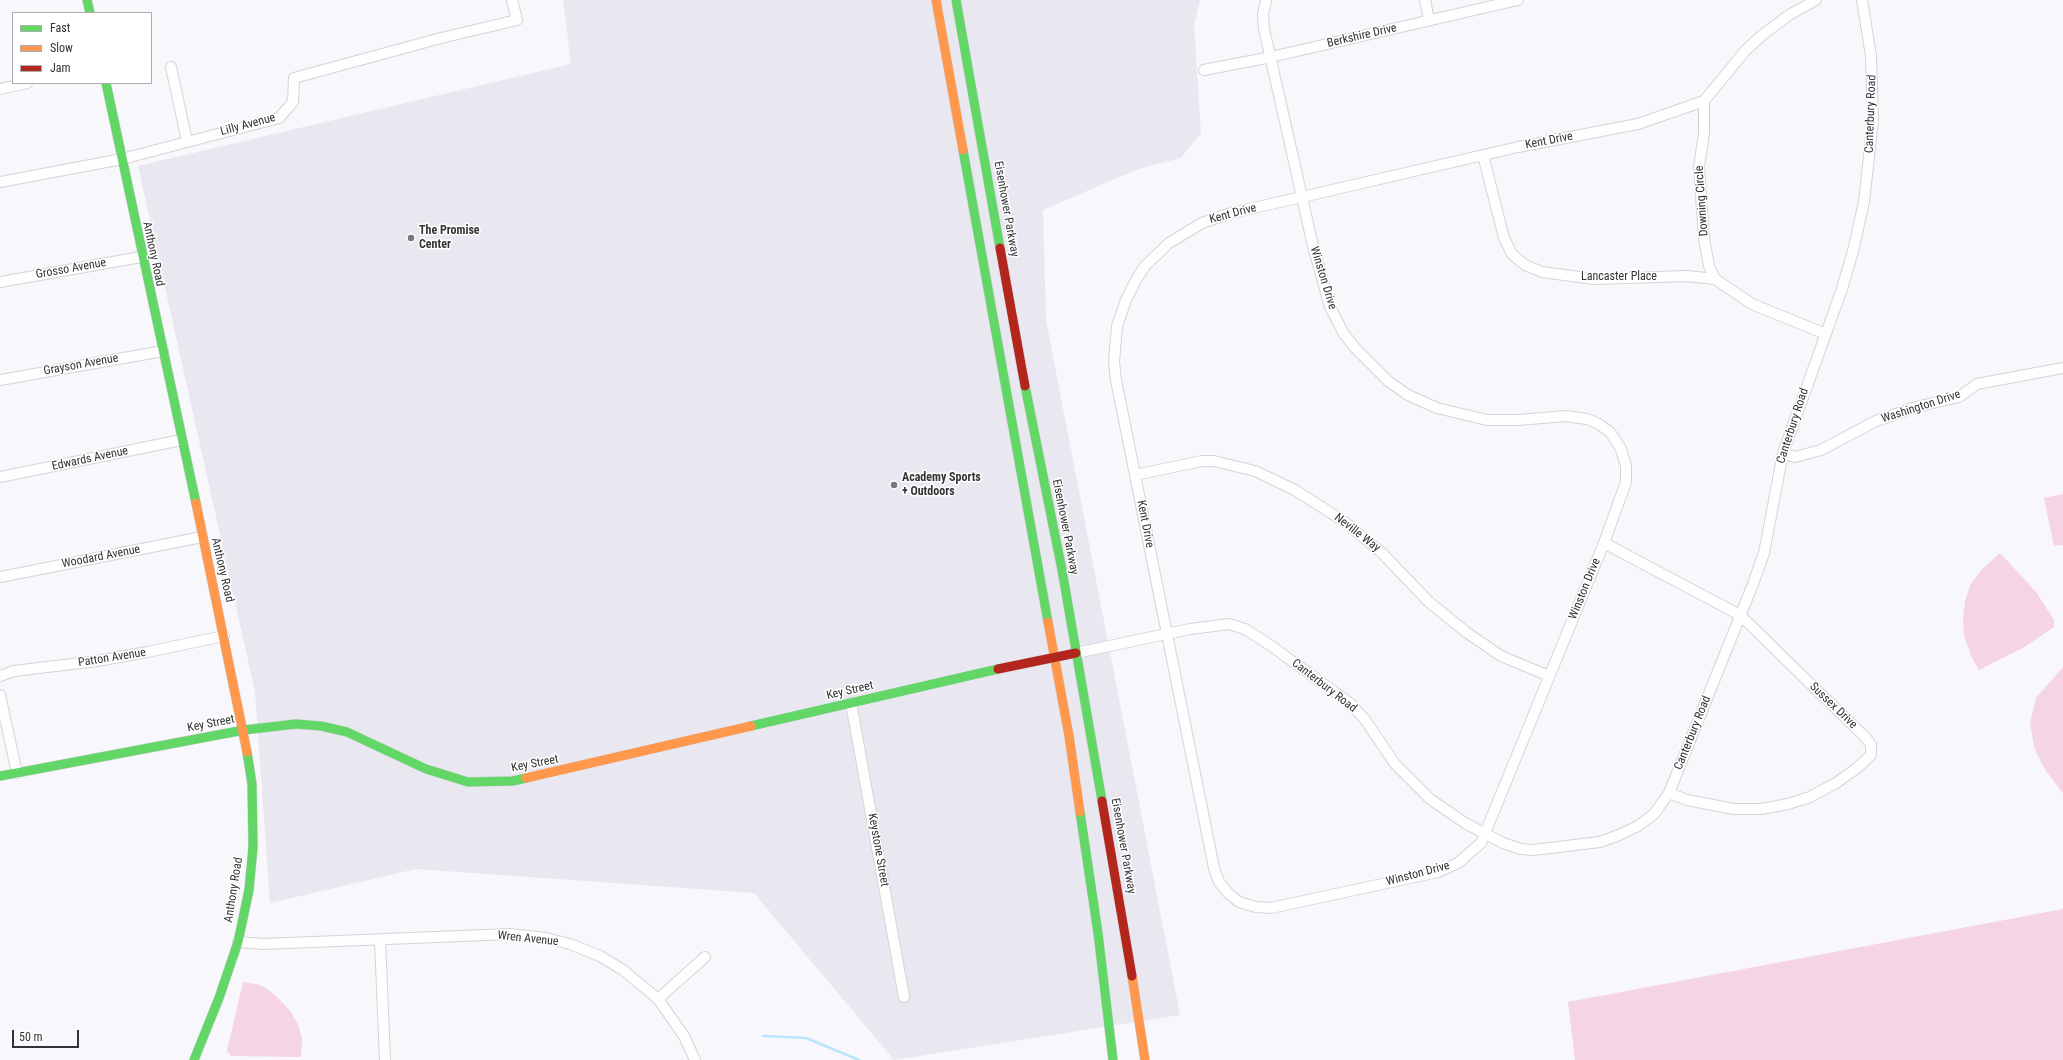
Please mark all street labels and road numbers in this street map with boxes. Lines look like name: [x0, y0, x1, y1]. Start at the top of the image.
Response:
street label: Berkshire Drive: [1326, 21, 1398, 51]
street label: Canterbury Road: [1862, 75, 1880, 153]
street label: Lilly Avenue: [219, 111, 277, 139]
street label: Kent Drive: [1524, 129, 1574, 153]
street label: Eisenhower Parkway: [990, 160, 1022, 258]
street label: Downing Circle: [1692, 165, 1712, 237]
street label: Kent Drive: [1208, 201, 1258, 227]
street label: Anthony Road: [139, 220, 167, 288]
street label: Winston Drive: [1307, 245, 1339, 311]
street label: Grosso Avenue: [35, 256, 107, 282]
street label: Lancaster Place: [1581, 270, 1657, 284]
street label: Grayson Avenue: [42, 351, 120, 379]
street label: Canterbury Road: [1774, 386, 1812, 466]
street label: Washington Drive: [1880, 387, 1962, 427]
street label: Edwards Avenue: [51, 444, 129, 474]
street label: Eisenhower Parkway: [1049, 478, 1081, 576]
street label: Kent Drive: [1133, 499, 1157, 549]
street label: Neville Way: [1331, 511, 1383, 555]
street label: Anthony Road: [208, 536, 236, 604]
street label: Woodard Avenue: [61, 542, 141, 572]
street label: Winston Drive: [1566, 556, 1604, 622]
street label: Patton Avenue: [77, 646, 147, 670]
street label: Canterbury Road: [1289, 656, 1359, 716]
street label: Key Street: [825, 679, 875, 703]
street label: Sussex Drive: [1806, 680, 1860, 732]
street label: Canterbury Road: [1672, 694, 1714, 772]
street label: Key Street: [186, 712, 236, 736]
street label: Key Street: [510, 752, 560, 776]
street label: Eisenhower Parkway: [1107, 797, 1139, 895]
street label: Keystone Street: [864, 812, 892, 888]
street label: Anthony Road: [222, 856, 246, 924]
street label: Winston Drive: [1385, 859, 1451, 889]
street label: Wren Avenue: [497, 929, 559, 949]

